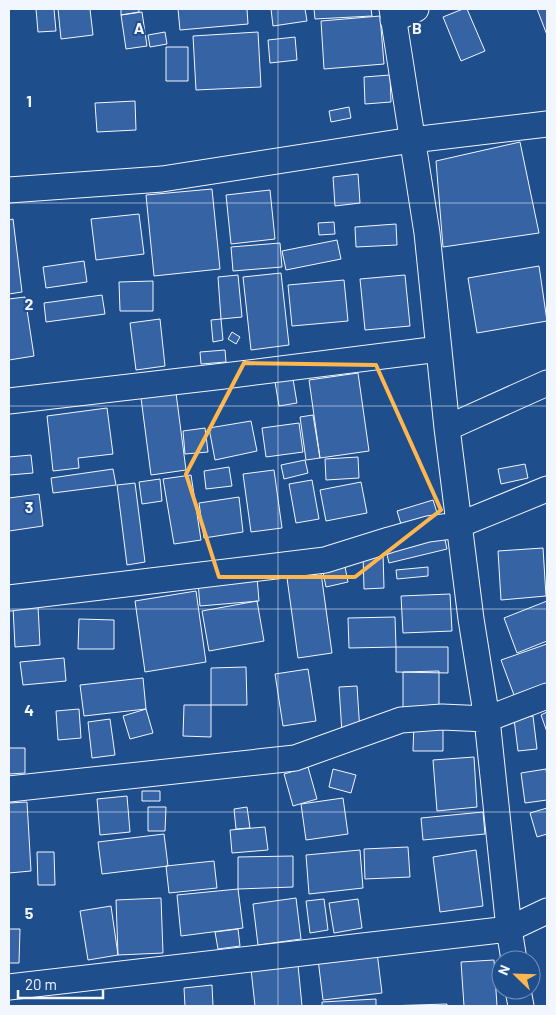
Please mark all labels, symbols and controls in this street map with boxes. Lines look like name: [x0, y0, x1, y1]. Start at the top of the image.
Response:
text: A: [134, 18, 145, 37]
text: B: [412, 18, 422, 37]
text: 1: [26, 91, 32, 110]
text: 2: [25, 294, 34, 313]
text: 3: [25, 497, 33, 516]
text: 4: [24, 700, 34, 719]
text: 5: [25, 903, 34, 922]
north arrow: [491, 950, 541, 1000]
text: N: [494, 962, 513, 977]
scale bar: [18, 968, 102, 1000]
text: 20 m: [25, 975, 57, 993]

